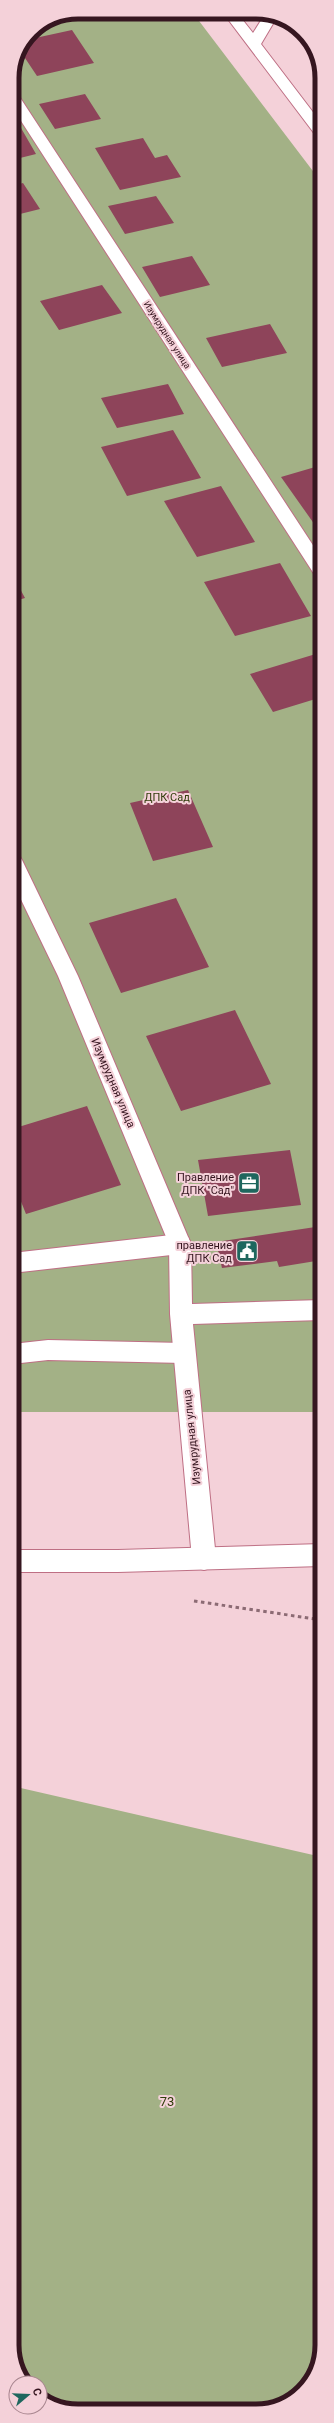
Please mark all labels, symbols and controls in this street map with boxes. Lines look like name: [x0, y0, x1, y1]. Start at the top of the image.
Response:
street label: Изумрудная улица: [141, 299, 193, 371]
park label: ДПК Сад: [144, 791, 190, 804]
street label: Изумрудная улица: [88, 1036, 138, 1130]
office icon: Правление ДПК "Сад": [236, 1170, 262, 1196]
place label: Правление ДПК "Сад": [177, 1171, 234, 1197]
public building icon: правление ДПК Сад: [234, 1238, 260, 1264]
place label: правление ДПК Сад: [176, 1239, 232, 1265]
street label: Изумрудная улица: [181, 1389, 203, 1485]
park label: 73: [160, 2094, 174, 2109]
north arrow: [8, 2375, 48, 2415]
text: С: [30, 2386, 44, 2397]

